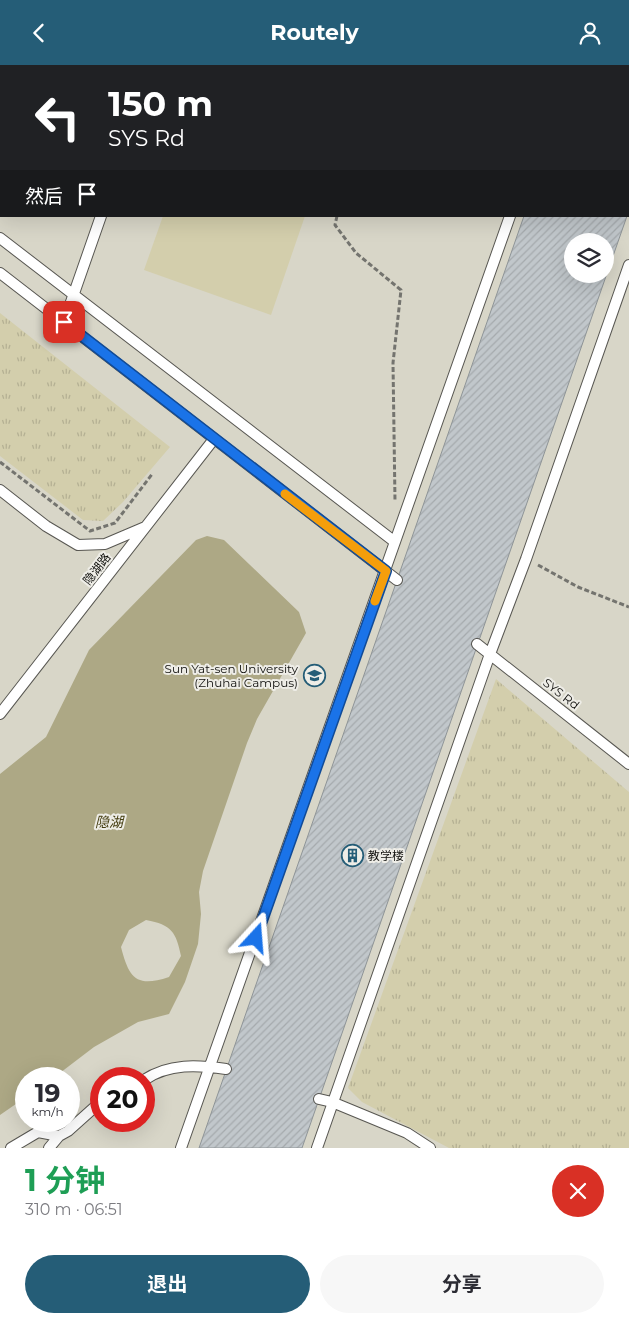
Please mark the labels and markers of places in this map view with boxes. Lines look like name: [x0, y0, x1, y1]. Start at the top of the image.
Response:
pin: [43, 301, 85, 343]
place label: Sun Yat-sen University (Zhuhai Campus): [165, 661, 298, 690]
school or university icon: Sun Yat-sen University (Zhuhai Campus): [302, 664, 326, 688]
building icon: 教学楼: [340, 844, 364, 868]
place label: 教学楼: [368, 848, 404, 863]

